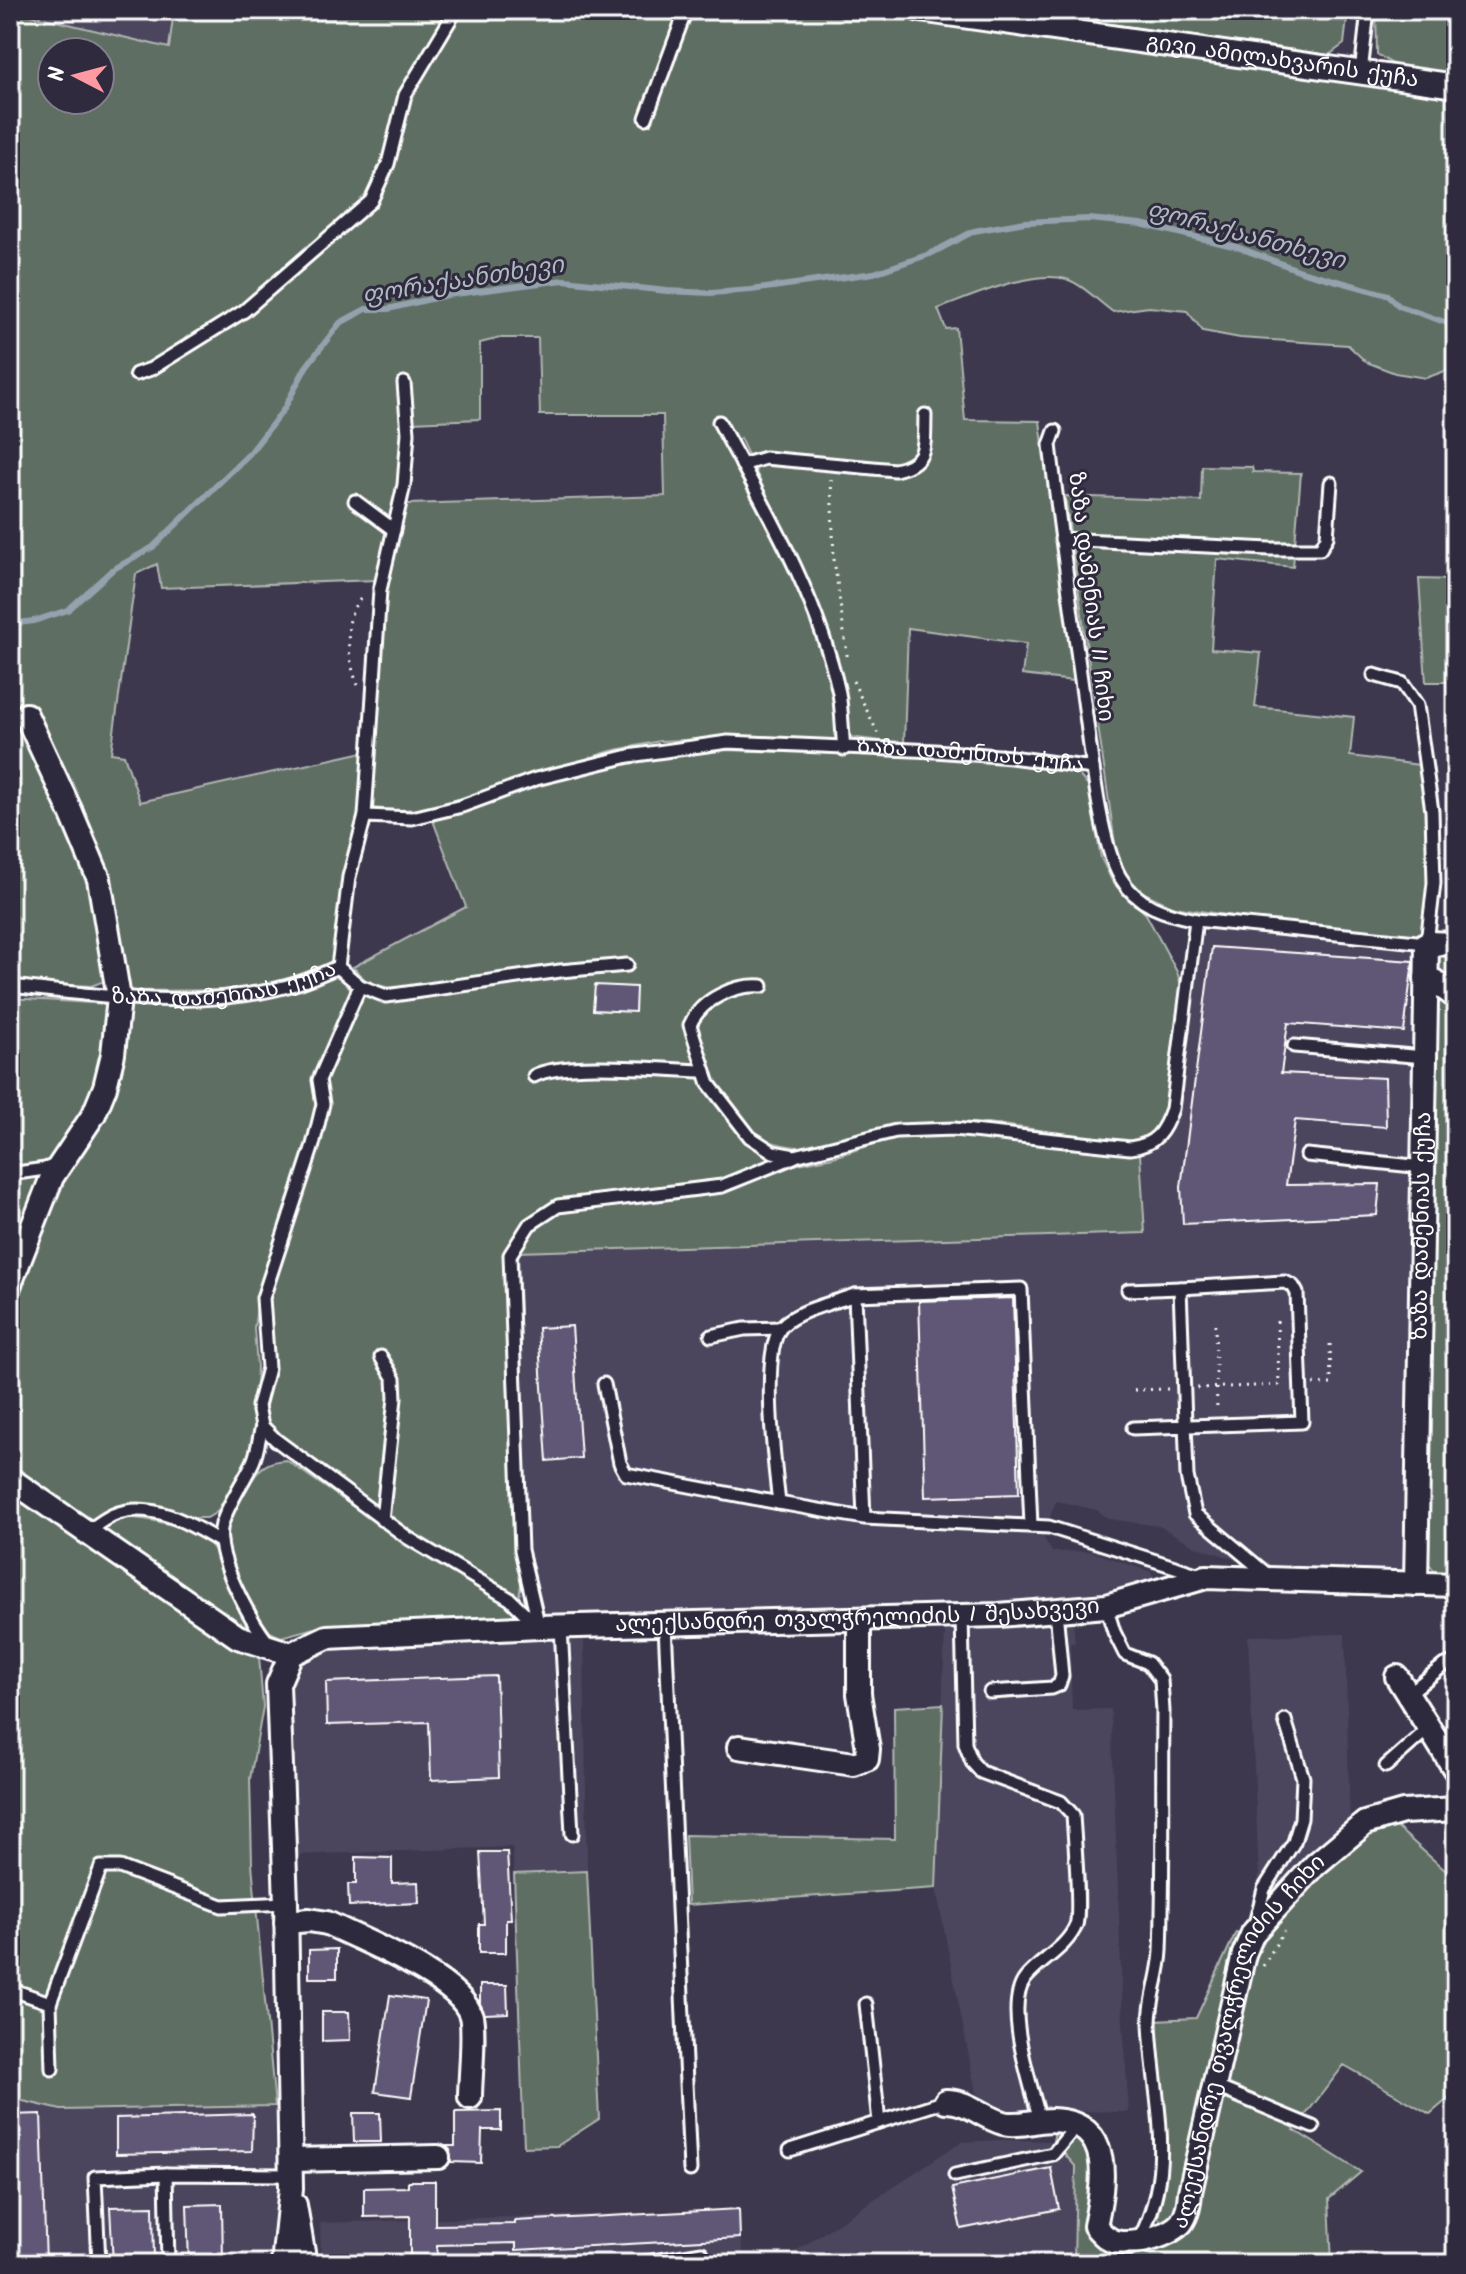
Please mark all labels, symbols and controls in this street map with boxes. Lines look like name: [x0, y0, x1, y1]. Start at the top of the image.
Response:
street label: გივი ამილახვარის ქუჩა: [1144, 25, 1421, 98]
north arrow: [36, 36, 116, 116]
text: N: [40, 65, 77, 83]
water label: ფორაქაანთხევი: [1142, 191, 1351, 282]
water label: ფორაქაანთხევი: [359, 246, 568, 316]
street label: ზაზა დამენიას II ჩიხი: [1057, 470, 1123, 724]
street label: ზაზა დამენიას ქუჩა: [856, 730, 1086, 784]
street label: ზაზა დამენიას ქუჩა: [110, 952, 342, 1017]
street label: ზაზა დამენიას ქუჩა: [1403, 1112, 1442, 1341]
street label: ალექსანდრე თვალჭრელიძის I შესახვევი: [615, 1589, 1101, 1643]
street label: ალექსანდრე თვალჭრელიძის ჩიხი: [1164, 1846, 1334, 2236]

